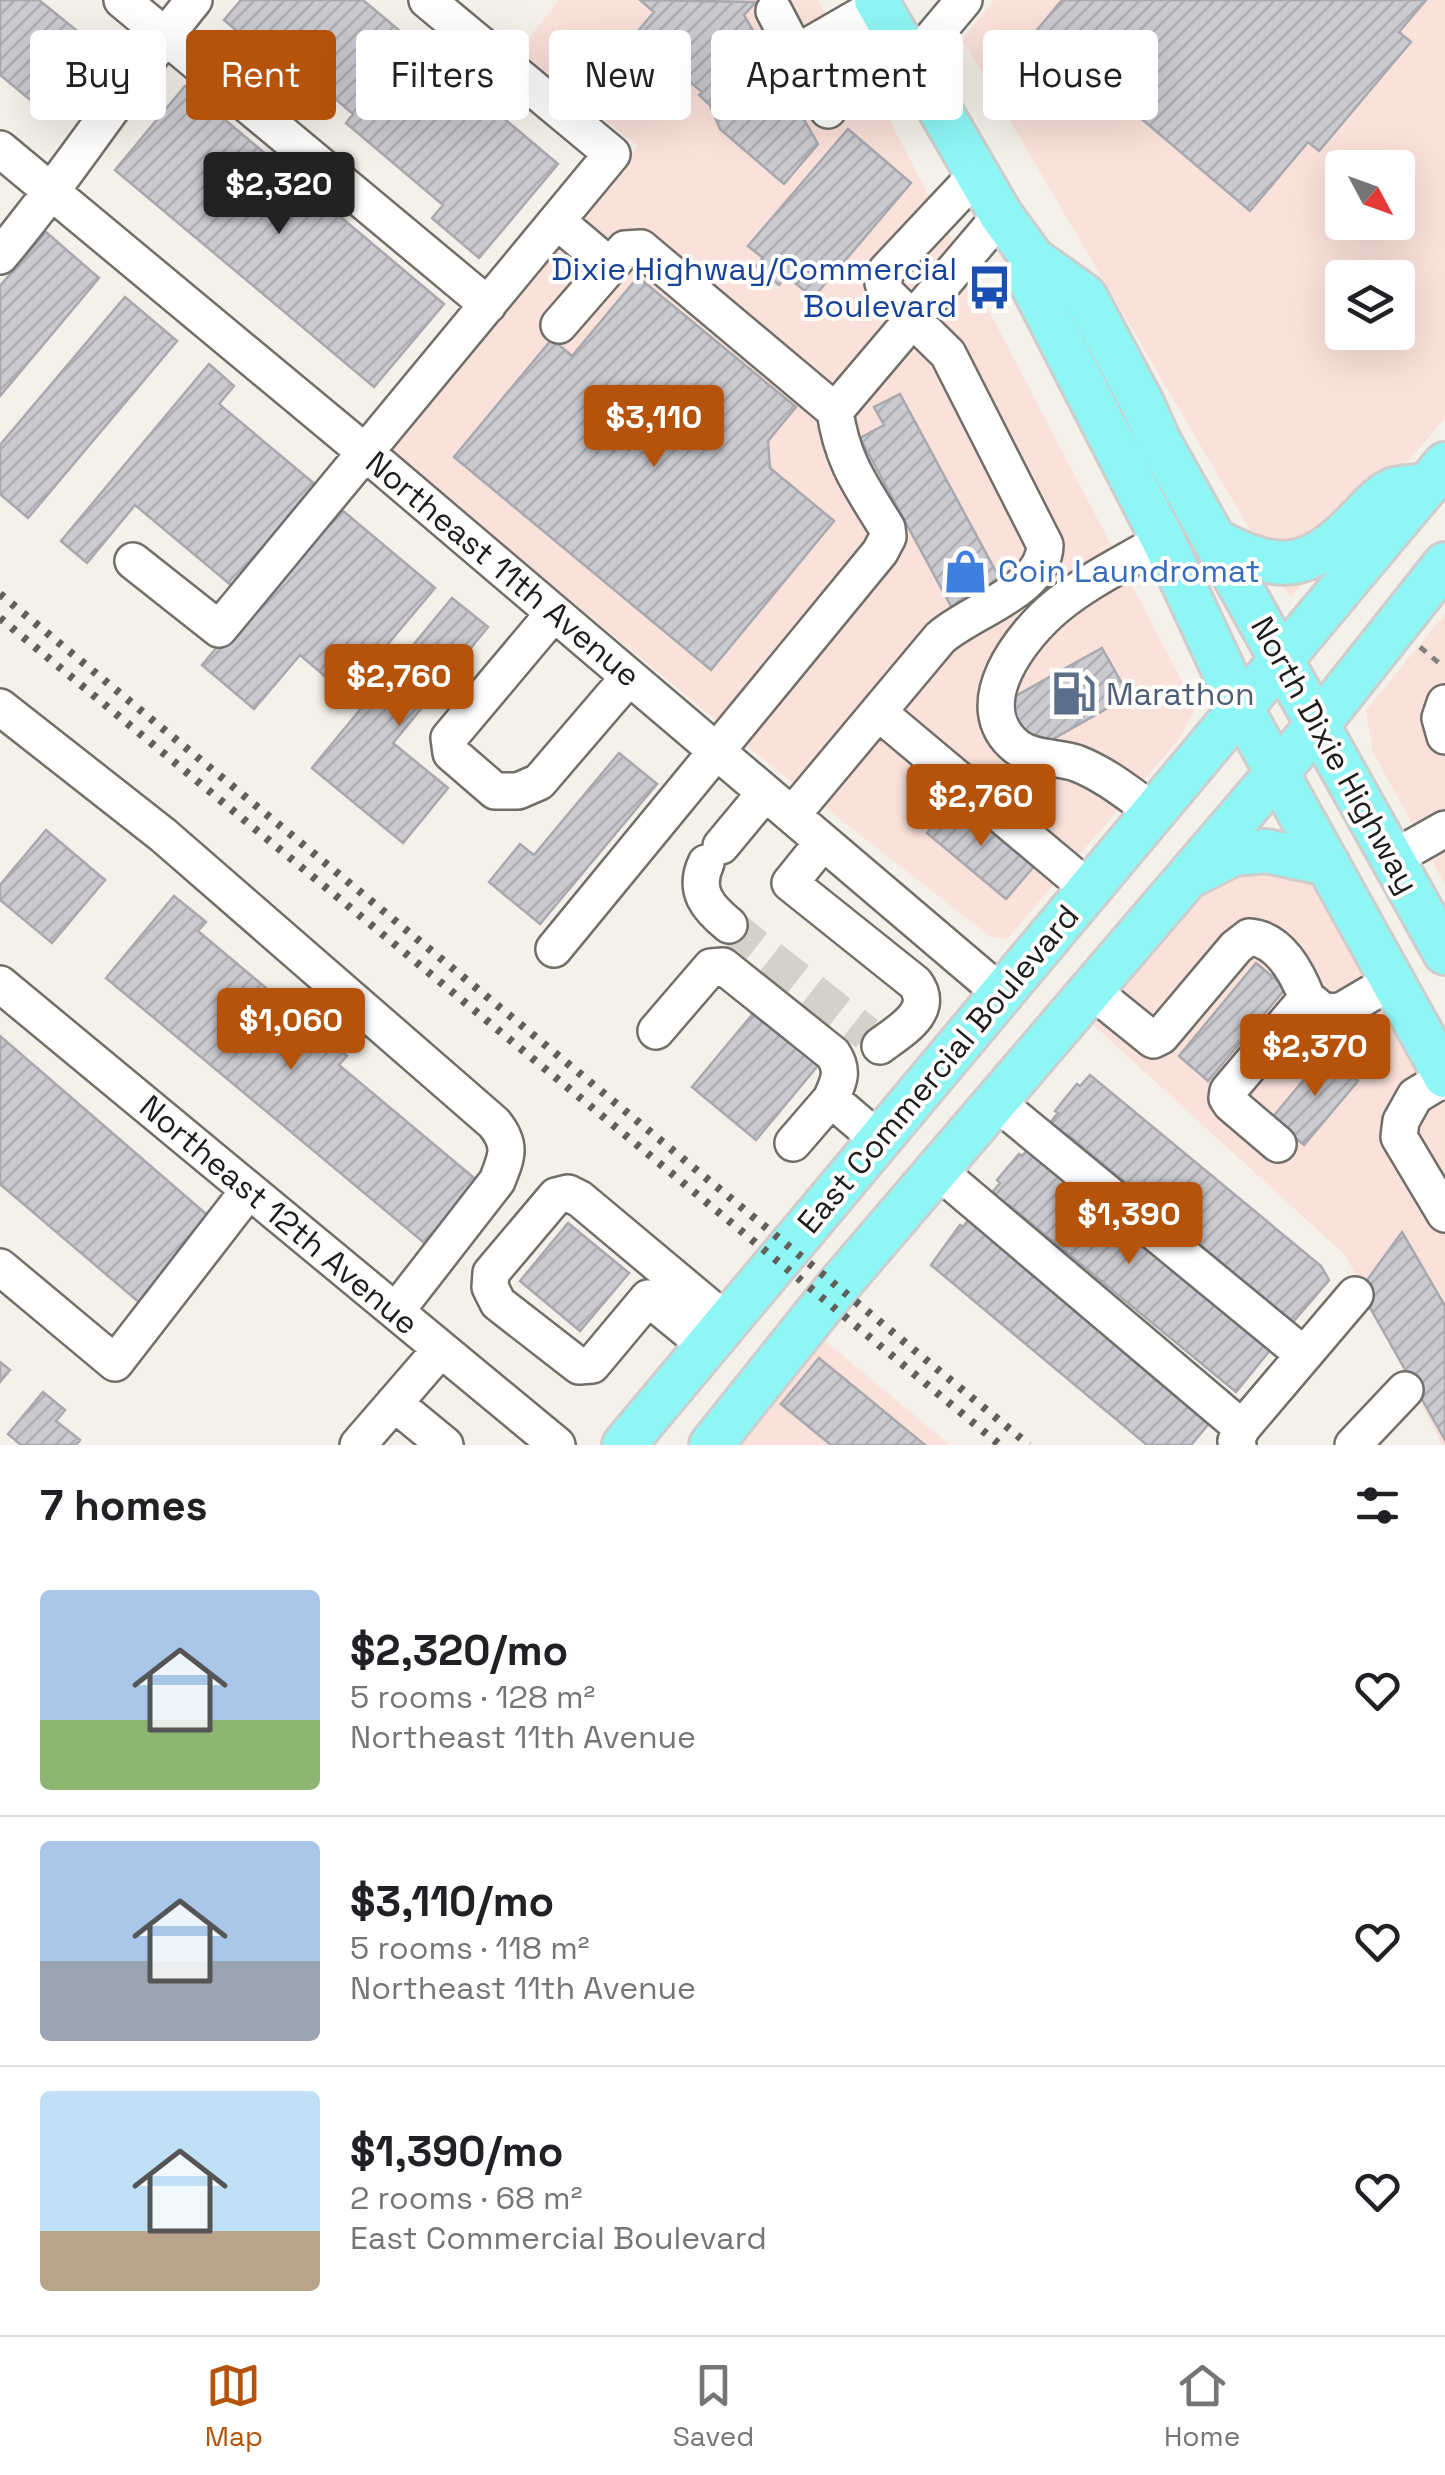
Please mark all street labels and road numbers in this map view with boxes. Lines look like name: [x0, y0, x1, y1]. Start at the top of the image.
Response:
street label: Northeast 11th Avenue: [358, 442, 648, 696]
street label: North Dixie Highway: [1242, 610, 1428, 900]
street label: East Commercial Boulevard: [789, 896, 1087, 1242]
street label: Northeast 12th Avenue: [131, 1087, 427, 1343]

